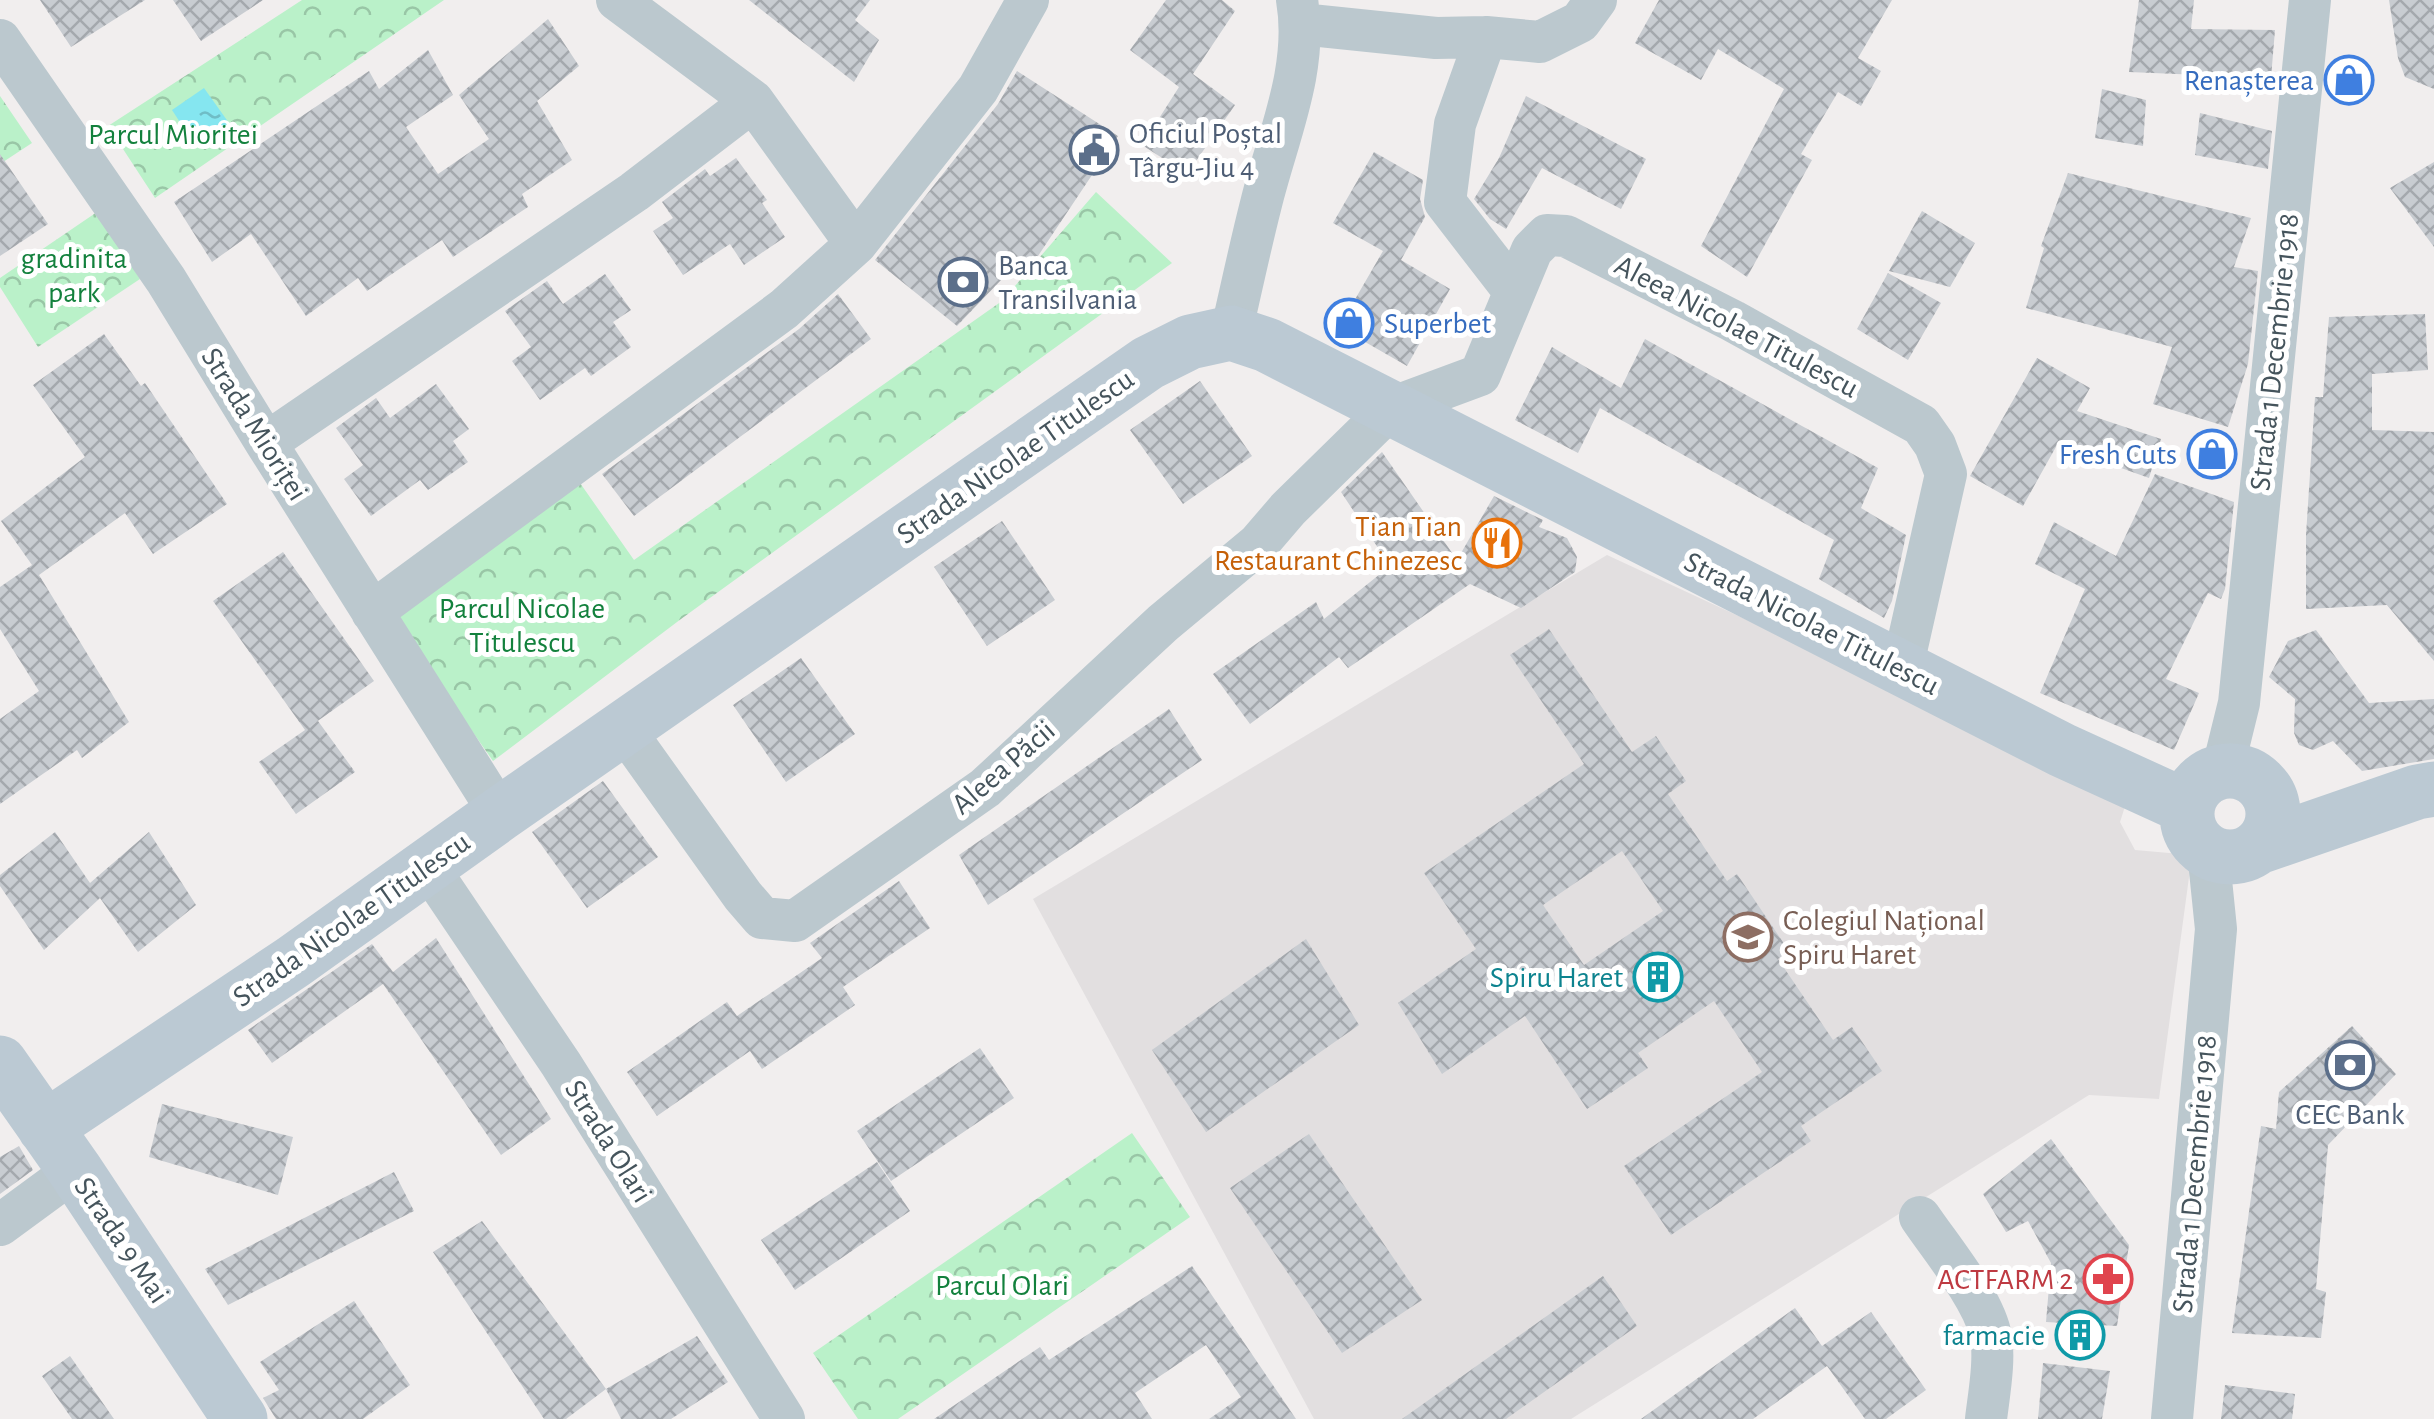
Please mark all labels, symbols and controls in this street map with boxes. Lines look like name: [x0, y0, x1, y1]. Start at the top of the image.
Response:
shop icon: Renașterea: [2323, 54, 2375, 106]
place label: Renașterea: [2184, 66, 2314, 98]
place label: Oficiul Poștal Târgu-Jiu 4: [1129, 119, 1282, 183]
park label: Parcul Mioritei: [88, 120, 258, 150]
public building icon: Oficiul Poștal Târgu-Jiu 4: [1068, 124, 1120, 176]
street label: Strada 1 Decembrie 1918: [2245, 212, 2304, 492]
park label: gradinita park: [21, 244, 127, 308]
street label: Aleea Nicolae Titulescu: [1610, 250, 1863, 404]
place label: Banca Transilvania: [998, 251, 1137, 315]
bank icon: Banca Transilvania: [937, 256, 989, 308]
shop icon: Superbet: [1323, 297, 1375, 349]
place label: Superbet: [1384, 309, 1492, 339]
street label: Strada Mioriței: [194, 343, 313, 507]
street label: Strada Nicolae Titulescu: [892, 364, 1139, 550]
shop icon: Fresh Cuts: [2186, 428, 2238, 480]
place label: Fresh Cuts: [2059, 440, 2177, 470]
place label: Tian Tian Restaurant Chinezesc: [1214, 512, 1462, 576]
restaurant icon: Tian Tian Restaurant Chinezesc: [1471, 517, 1523, 569]
street label: Strada Nicolae Titulescu: [1679, 547, 1944, 701]
park label: Parcul Nicolae Titulescu: [439, 594, 605, 658]
street label: Aleea Păcii: [946, 715, 1061, 820]
street label: Strada Nicolae Titulescu: [228, 827, 475, 1013]
place label: Colegiul Național Spiru Haret: [1783, 906, 1985, 970]
school or university icon: Colegiul Național Spiru Haret: [1722, 911, 1774, 963]
building icon: Spiru Haret: [1632, 951, 1684, 1003]
place label: Spiru Haret: [1490, 963, 1623, 993]
street label: Strada 1 Decembrie 1918: [2168, 1034, 2222, 1314]
bank icon: CEC Bank: [2324, 1039, 2376, 1091]
street label: Strada Olari: [559, 1075, 658, 1208]
place label: CEC Bank: [2296, 1100, 2405, 1130]
street label: Strada 9 Mai: [68, 1172, 174, 1309]
pharmacy icon: ACTFARM 2: [2082, 1253, 2134, 1305]
place label: ACTFARM 2: [1937, 1265, 2073, 1295]
park label: Parcul Olari: [935, 1271, 1069, 1301]
building icon: farmacie: [2054, 1309, 2106, 1361]
place label: farmacie: [1942, 1321, 2045, 1351]

